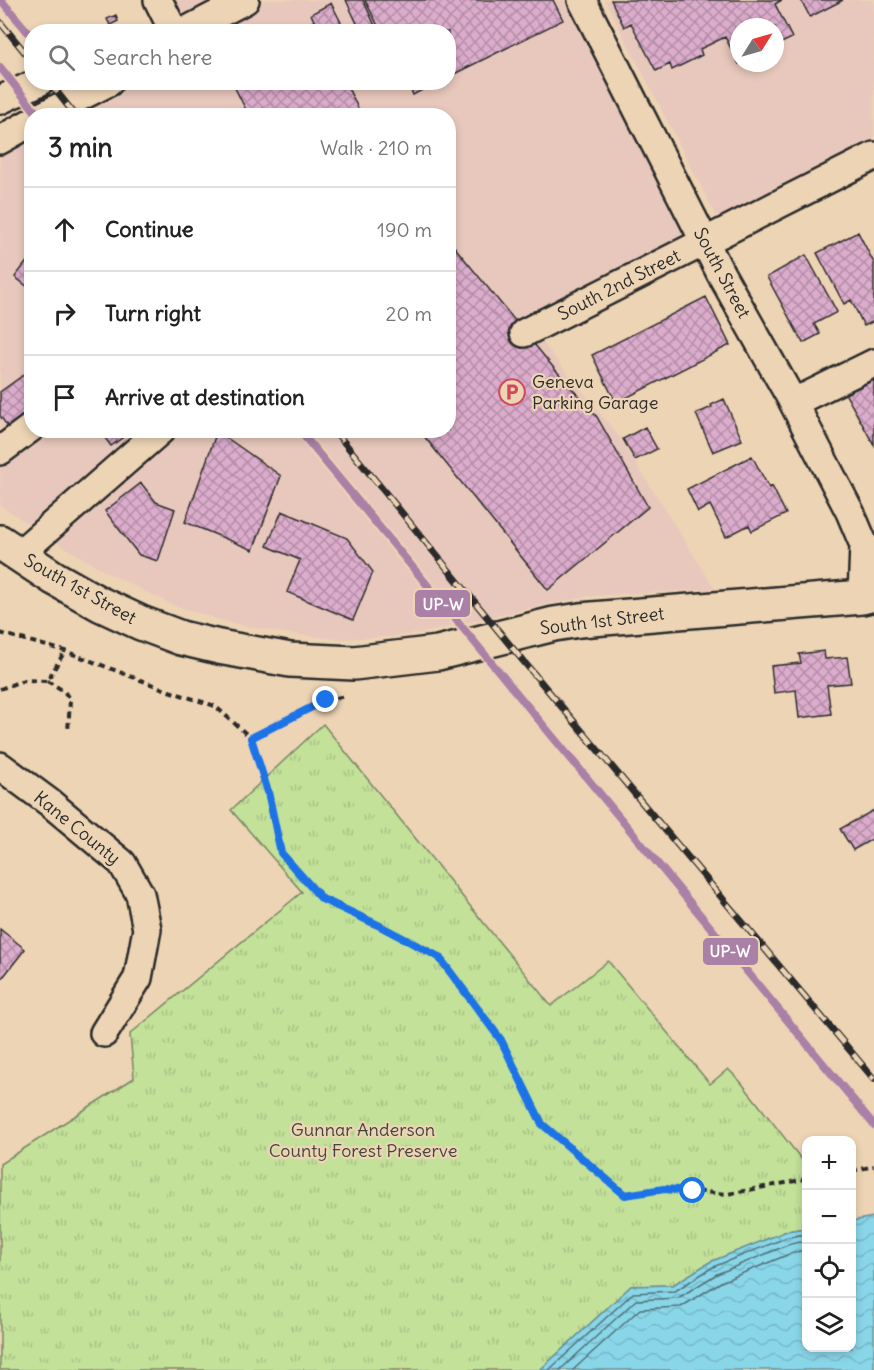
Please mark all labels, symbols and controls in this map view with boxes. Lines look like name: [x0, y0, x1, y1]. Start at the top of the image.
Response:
north arrow: [730, 18, 784, 72]
search box: [24, 24, 456, 90]
icon: search: [45, 41, 78, 74]
text: Search here: [93, 43, 212, 71]
text: 3 min: [48, 131, 113, 164]
text: Walk · 210 m: [320, 135, 432, 160]
icon: ahead: [48, 213, 81, 246]
text: Continue: [105, 215, 194, 243]
text: 190 m: [377, 217, 432, 242]
street label: South Street: [689, 223, 756, 322]
street label: South 2nd Street: [554, 244, 684, 325]
icon: right: [48, 297, 81, 330]
text: Turn right: [105, 299, 201, 327]
text: 20 m: [386, 301, 432, 326]
place label: Geneva Parking Garage: [532, 370, 658, 414]
parking icon: Geneva Parking Garage: [497, 377, 527, 407]
icon: arrive: [48, 381, 81, 414]
text: Arrive at destination: [105, 383, 305, 411]
street label: South 1st Street: [20, 548, 141, 629]
line badge: UP-W: [414, 589, 471, 618]
text: UP-W: [422, 594, 464, 614]
street label: South 1st Street: [538, 601, 665, 640]
route end: [312, 686, 338, 712]
street label: Kane County: [29, 786, 125, 869]
line badge: UP-W: [702, 937, 759, 966]
text: UP-W: [709, 941, 751, 961]
park label: Gunnar Anderson County Forest Preserve: [269, 1118, 457, 1162]
map controls: [802, 1136, 856, 1352]
button: +: [802, 1136, 856, 1190]
route start: [679, 1177, 705, 1203]
button: −: [802, 1190, 856, 1244]
button: locate: [802, 1244, 856, 1298]
button: layers: [802, 1298, 856, 1352]

